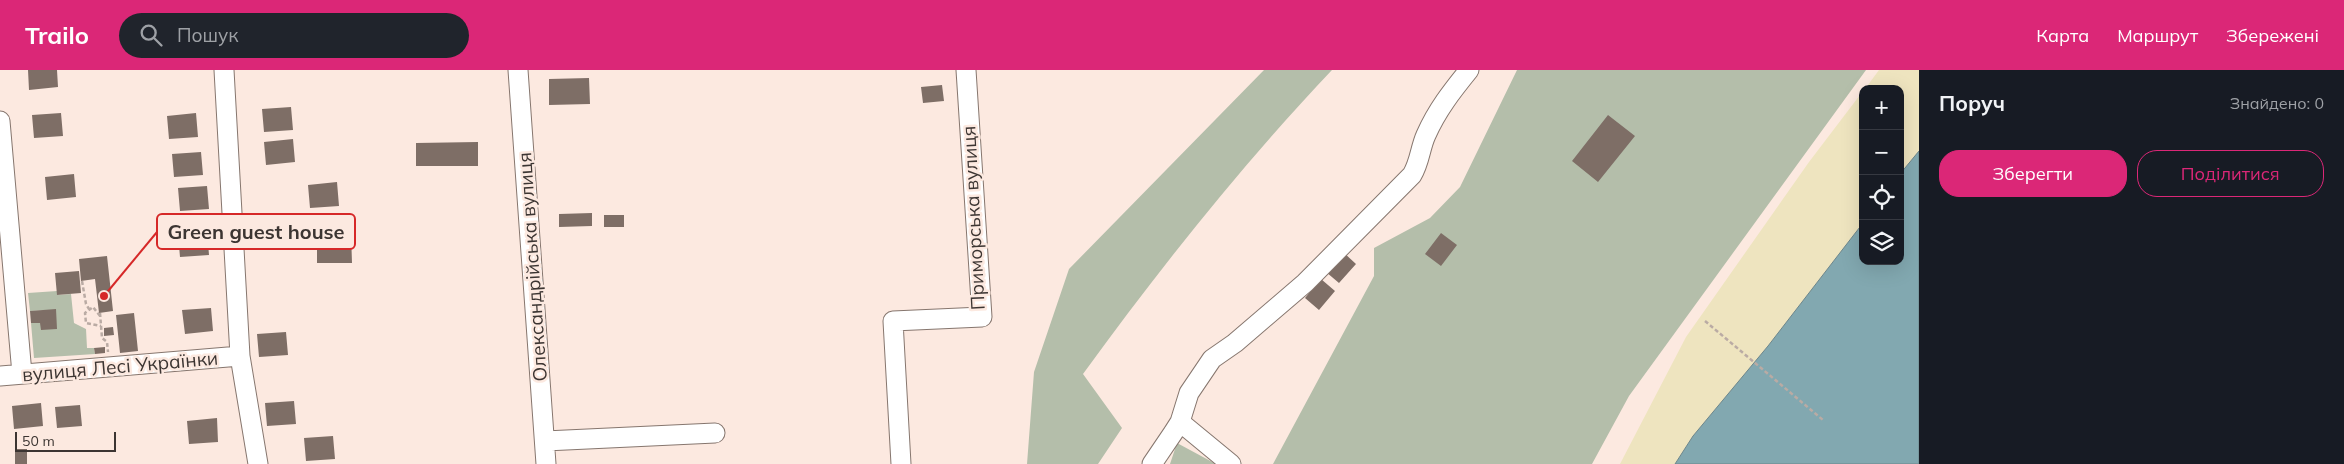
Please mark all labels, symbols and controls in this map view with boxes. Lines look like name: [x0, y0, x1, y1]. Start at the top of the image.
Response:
search box: [119, 13, 469, 58]
text: Trailo: [25, 20, 89, 50]
icon: search: [137, 21, 165, 49]
text: Пошук: [177, 23, 239, 47]
text: Карта: [2036, 24, 2089, 47]
text: Маршрут: [2117, 24, 2198, 47]
text: Збережені: [2226, 24, 2319, 47]
map controls: [1859, 85, 1904, 265]
button: +: [1859, 85, 1904, 130]
text: Поруч: [1939, 90, 2005, 116]
text: Знайдено: 0: [2230, 93, 2324, 113]
street label: Приморська вулиця: [956, 125, 990, 311]
button: −: [1859, 130, 1904, 175]
button: Зберегти: [1939, 150, 2127, 197]
button: Поділитися: [2137, 150, 2324, 197]
street label: Олександрійська вулиця: [512, 152, 552, 382]
button: locate: [1859, 175, 1904, 220]
callout: Green guest house: [157, 214, 355, 249]
text: Green guest house: [167, 219, 345, 244]
button: layers: [1859, 220, 1904, 265]
street label: вулиця Лесі Українки: [21, 345, 219, 387]
scale bar: [15, 429, 116, 452]
text: 50 m: [22, 432, 55, 450]

